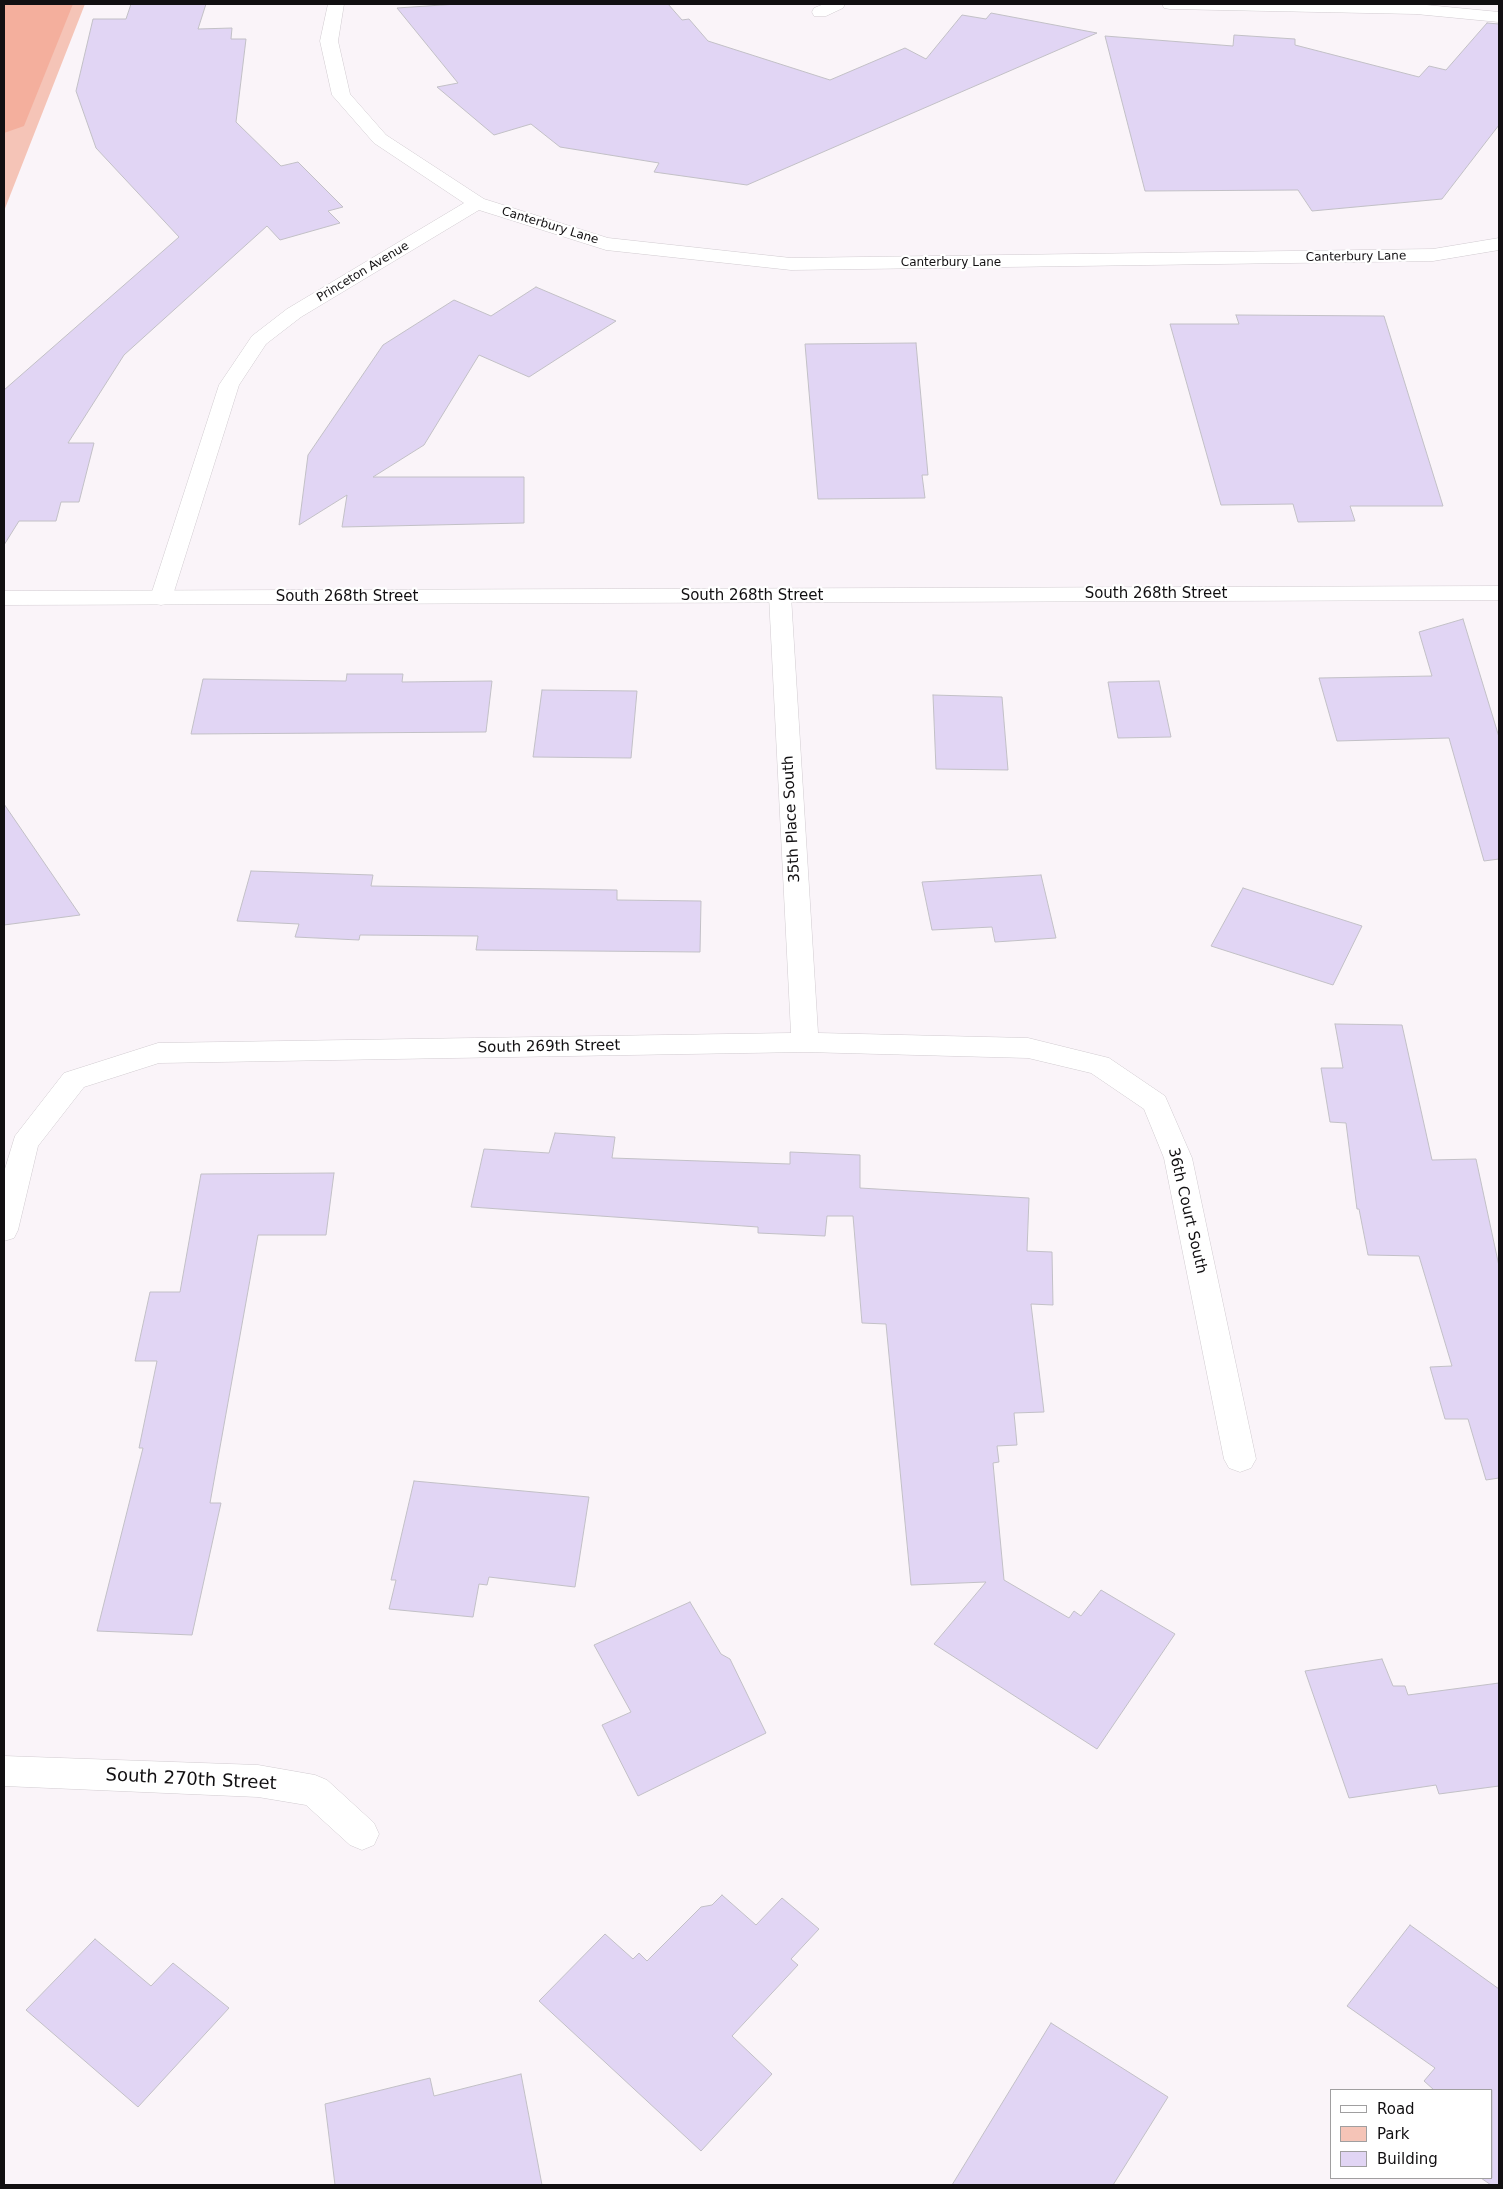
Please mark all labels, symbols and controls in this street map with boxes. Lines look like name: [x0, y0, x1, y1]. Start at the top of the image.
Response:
street label: Canterbury Lane: [500, 204, 600, 248]
street label: Princeton Avenue: [314, 239, 412, 305]
street label: Canterbury Lane: [1306, 249, 1406, 265]
street label: Canterbury Lane: [901, 256, 1001, 270]
street label: South 268th Street: [1085, 585, 1227, 603]
street label: South 268th Street: [681, 587, 823, 605]
street label: South 268th Street: [276, 588, 418, 606]
street label: 35th Place South: [780, 755, 804, 883]
street label: South 269th Street: [477, 1037, 621, 1057]
street label: 36th Court South: [1164, 1146, 1210, 1276]
street label: South 270th Street: [105, 1765, 277, 1795]
legend: [1330, 2089, 1493, 2179]
text: Road: [1377, 2100, 1415, 2118]
text: Park: [1377, 2125, 1409, 2143]
text: Building: [1377, 2150, 1438, 2168]

